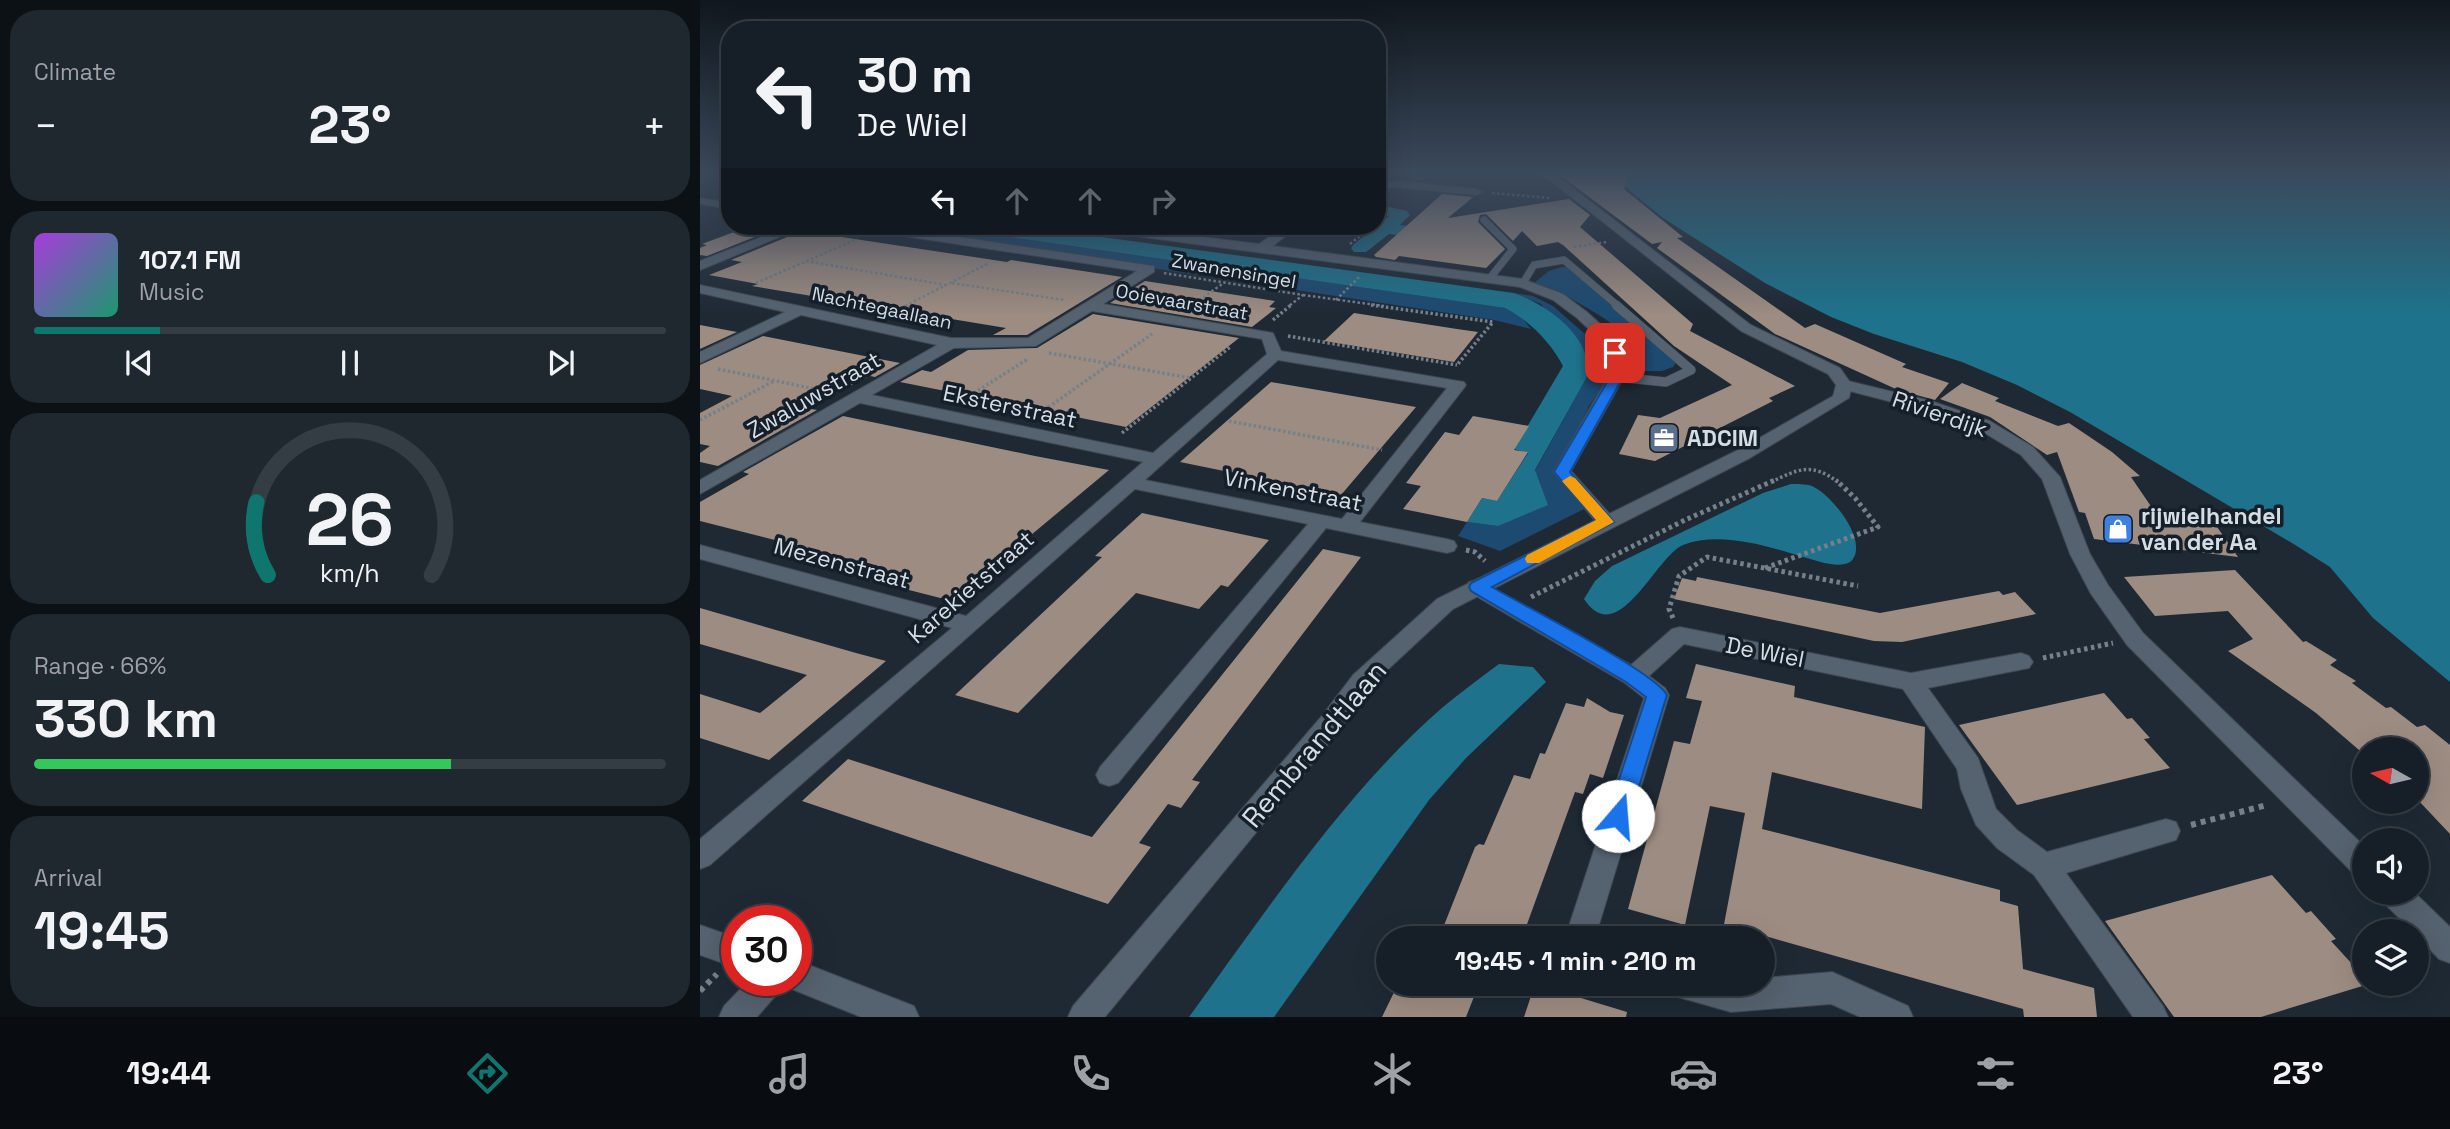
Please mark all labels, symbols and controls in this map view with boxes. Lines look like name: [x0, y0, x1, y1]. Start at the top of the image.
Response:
text: 30 m: [857, 44, 973, 106]
icon: left: [742, 49, 833, 140]
text: Climate: [34, 57, 116, 87]
text: 23°: [309, 92, 392, 158]
text: −: [34, 102, 58, 150]
text: +: [642, 102, 666, 150]
text: De Wiel: [857, 105, 968, 145]
icon: left: [925, 182, 963, 220]
icon: ahead: [998, 182, 1036, 220]
icon: ahead: [1071, 182, 1109, 220]
icon: right: [1144, 182, 1182, 220]
text: 107.1 FM: [139, 243, 241, 277]
street label: Zwanensingel: [1170, 248, 1298, 294]
text: Music: [139, 277, 204, 307]
street label: Ooievaarstraat: [1114, 278, 1250, 326]
street label: Nachtegaallaan: [810, 281, 954, 335]
pin: [1585, 323, 1645, 383]
icon: arrive: [1596, 334, 1634, 372]
icon: previous: [120, 344, 158, 382]
icon: pause: [331, 344, 369, 382]
icon: next: [542, 344, 580, 382]
street label: Zwaluwstraat: [742, 345, 886, 445]
street label: Eksterstraat: [940, 377, 1080, 435]
street label: Rivierdijk: [1889, 384, 1991, 444]
office icon: ADCIM: [1647, 421, 1681, 455]
place label: ADCIM: [1687, 423, 1758, 453]
street label: Vinkenstraat: [1221, 462, 1365, 518]
text: 26: [306, 473, 394, 566]
place label: rijwielhandel van der Aa: [2141, 501, 2282, 557]
shop icon: rijwielhandel van der Aa: [2101, 512, 2135, 546]
street label: Karekietstraat: [902, 524, 1040, 650]
street label: Mezenstraat: [771, 530, 913, 596]
text: km/h: [320, 556, 380, 588]
street label: De Wiel: [1723, 630, 1807, 674]
text: Range · 66%: [34, 651, 166, 681]
street label: Rembrandtlaan: [1234, 653, 1394, 835]
text: 330 km: [34, 686, 218, 752]
north arrow: [2352, 737, 2429, 814]
map controls: [2352, 737, 2429, 996]
position arrow: [1581, 779, 1655, 853]
button: sound: [2352, 828, 2429, 905]
text: Arrival: [34, 863, 102, 893]
text: 19:45: [34, 898, 169, 964]
speed limit sign: 30: [721, 905, 812, 996]
button: layers: [2352, 919, 2429, 996]
text: 19:45 · 1 min · 210 m: [1455, 944, 1696, 978]
icon: directions: [463, 1049, 512, 1098]
icon: music: [765, 1049, 814, 1098]
icon: phone: [1066, 1049, 1115, 1098]
icon: climate: [1368, 1049, 1417, 1098]
icon: car: [1669, 1049, 1718, 1098]
icon: filters: [1971, 1049, 2020, 1098]
text: 19:44: [126, 1053, 211, 1093]
text: 23°: [2273, 1053, 2324, 1093]

